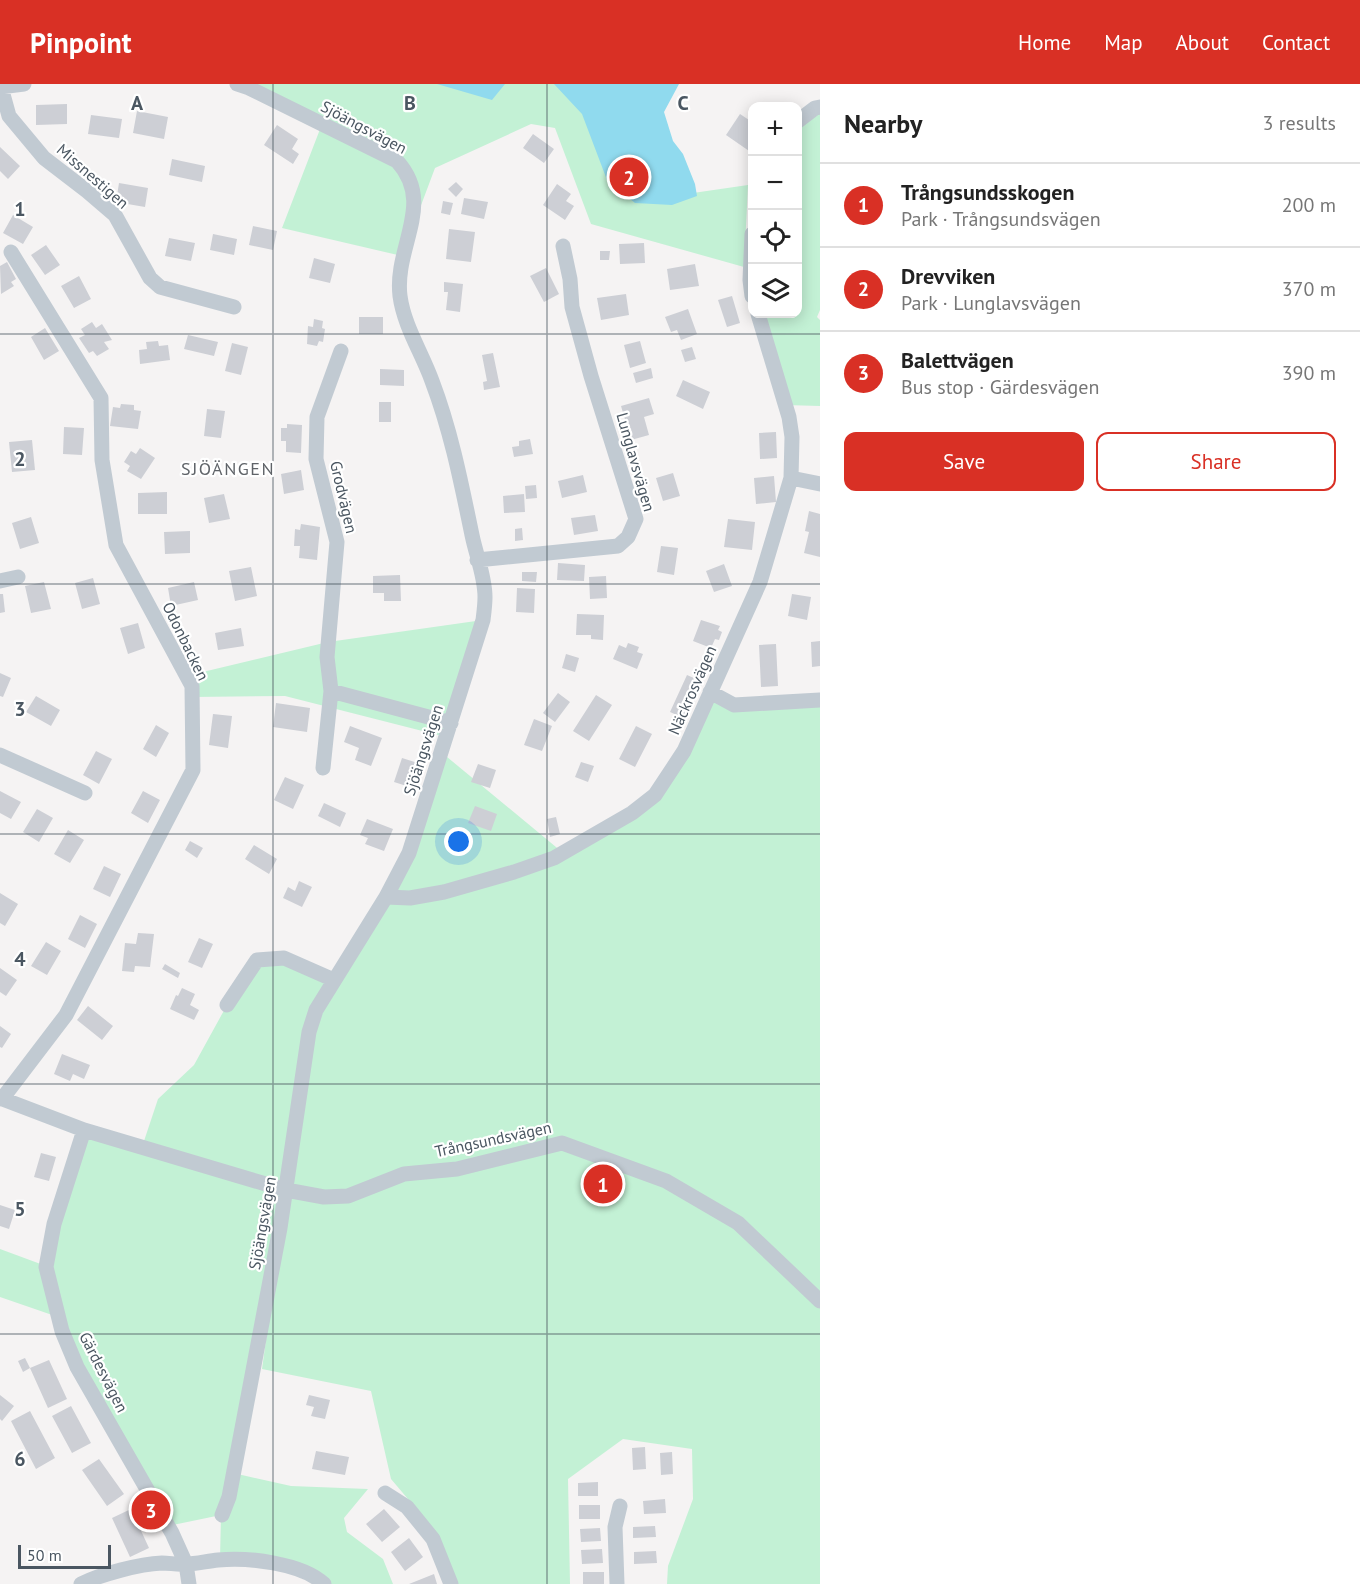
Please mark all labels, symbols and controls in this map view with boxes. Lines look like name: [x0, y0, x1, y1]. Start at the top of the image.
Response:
text: Pinpoint: [30, 24, 132, 61]
text: Home: [1018, 29, 1071, 56]
text: Map: [1104, 29, 1143, 56]
text: About: [1176, 29, 1229, 56]
text: Contact: [1262, 29, 1330, 56]
text: A: [131, 90, 144, 116]
text: B: [404, 90, 416, 116]
text: C: [677, 90, 689, 116]
street label: Sjöängsvägen: [318, 96, 410, 158]
map controls: [748, 102, 802, 318]
button: +: [748, 102, 802, 156]
text: Nearby: [844, 107, 922, 140]
text: 3 results: [1263, 110, 1336, 136]
street label: Missnestigen: [53, 139, 133, 213]
pin: 2: [610, 154, 648, 200]
button: −: [748, 156, 802, 210]
text: Trångsundsskogen: [901, 178, 1074, 206]
text: 1: [858, 192, 869, 218]
text: 200 m: [1282, 192, 1336, 218]
text: 1: [14, 196, 26, 222]
text: Park · Trångsundsvägen: [901, 206, 1101, 232]
button: locate: [748, 210, 802, 264]
text: Drevviken: [901, 262, 995, 290]
button: layers: [748, 264, 802, 318]
text: 2: [858, 276, 869, 302]
text: 370 m: [1282, 276, 1336, 302]
text: Park · Lunglavsvägen: [901, 290, 1081, 316]
text: Balettvägen: [901, 346, 1014, 374]
text: 3: [858, 360, 869, 386]
text: 390 m: [1282, 360, 1336, 386]
text: Bus stop · Gärdesvägen: [901, 374, 1099, 400]
street label: Lunglavsvägen: [612, 410, 660, 514]
button: Save: [844, 432, 1084, 491]
button: Share: [1096, 432, 1336, 491]
text: 2: [14, 446, 26, 472]
district label: SJÖÄNGEN: [181, 457, 275, 480]
street label: Grodvägen: [326, 459, 362, 535]
street label: Odonbacken: [158, 598, 214, 684]
street label: Näckrosvägen: [663, 642, 721, 738]
text: 3: [14, 696, 26, 722]
street label: Sjöängsvägen: [399, 702, 447, 798]
your location: [444, 827, 473, 856]
text: 4: [14, 946, 26, 972]
street label: Trångsundsvägen: [433, 1117, 553, 1161]
pin: 1: [584, 1162, 622, 1206]
street label: Sjöängsvägen: [244, 1175, 280, 1271]
text: 5: [14, 1196, 26, 1222]
street label: Gärdesvägen: [75, 1328, 133, 1416]
text: 6: [14, 1446, 26, 1472]
pin: 3: [132, 1488, 170, 1532]
scale bar: [18, 1542, 111, 1570]
text: 50 m: [27, 1545, 62, 1565]

